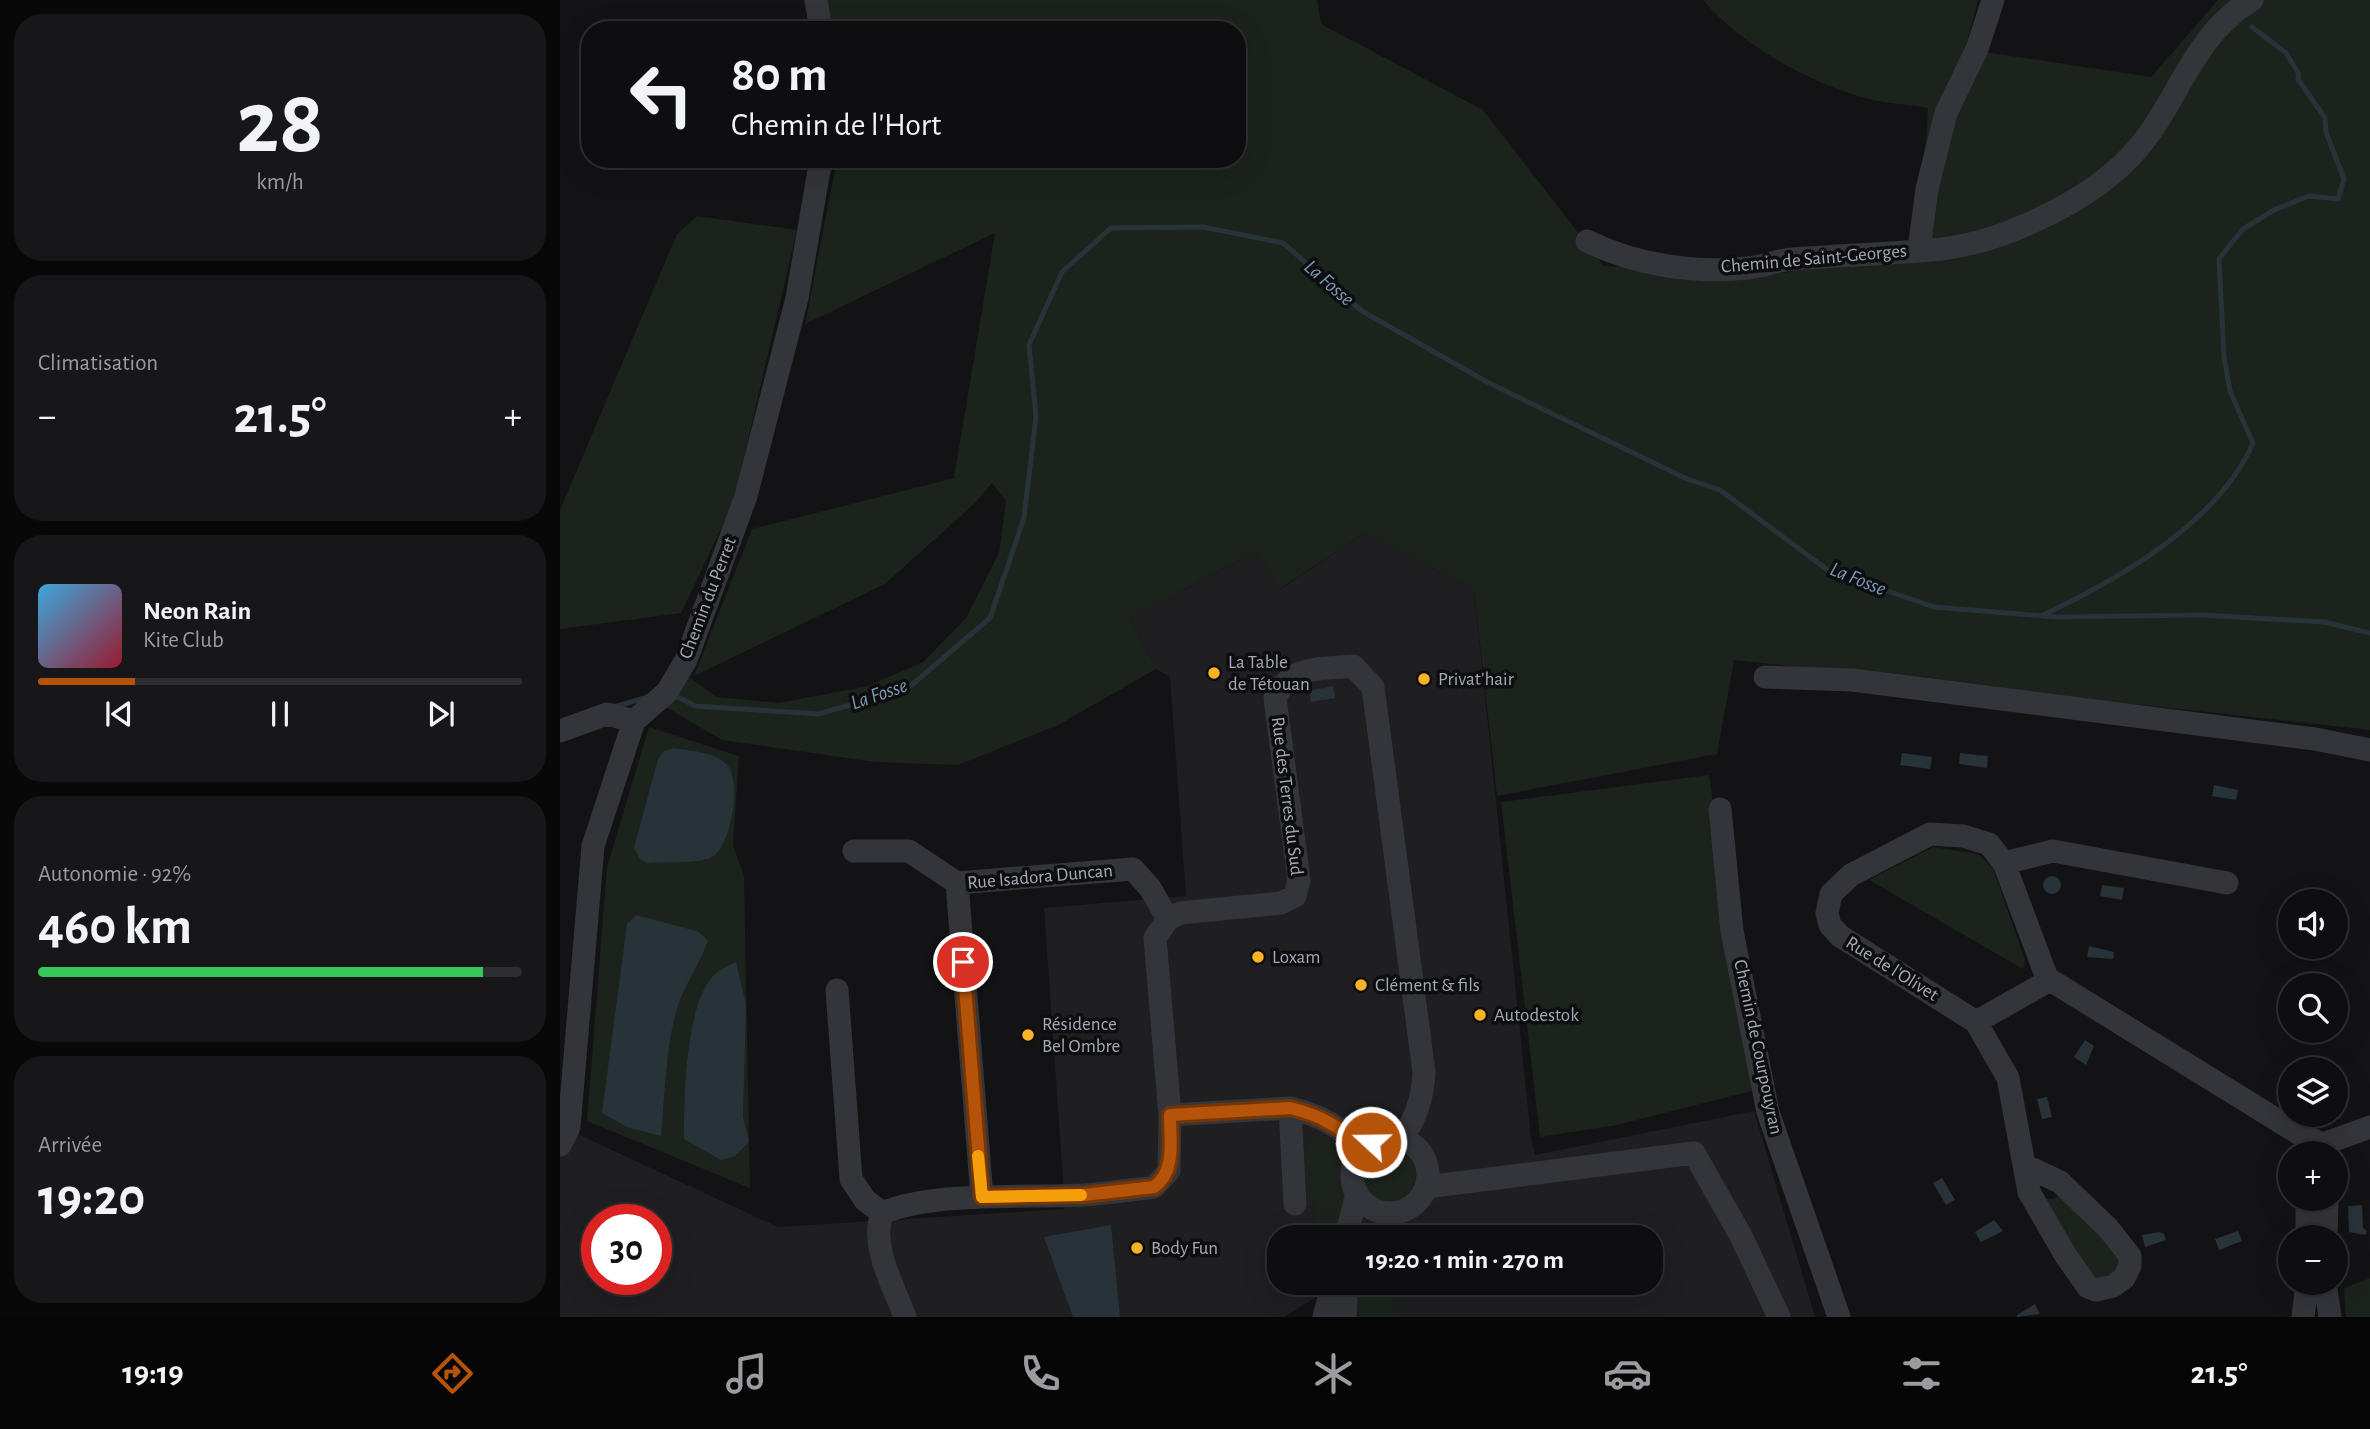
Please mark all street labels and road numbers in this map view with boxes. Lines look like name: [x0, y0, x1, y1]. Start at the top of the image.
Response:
street label: Chemin de Saint-Georges: [1720, 241, 1908, 277]
street label: Chemin du Perret: [676, 534, 740, 662]
street label: Rue des Terres du Sud: [1268, 716, 1306, 877]
street label: Rue Isadora Duncan: [966, 861, 1114, 893]
street label: Rue de l'Olivet: [1842, 933, 1942, 1005]
street label: Chemin de Courpouyran: [1730, 958, 1786, 1136]

